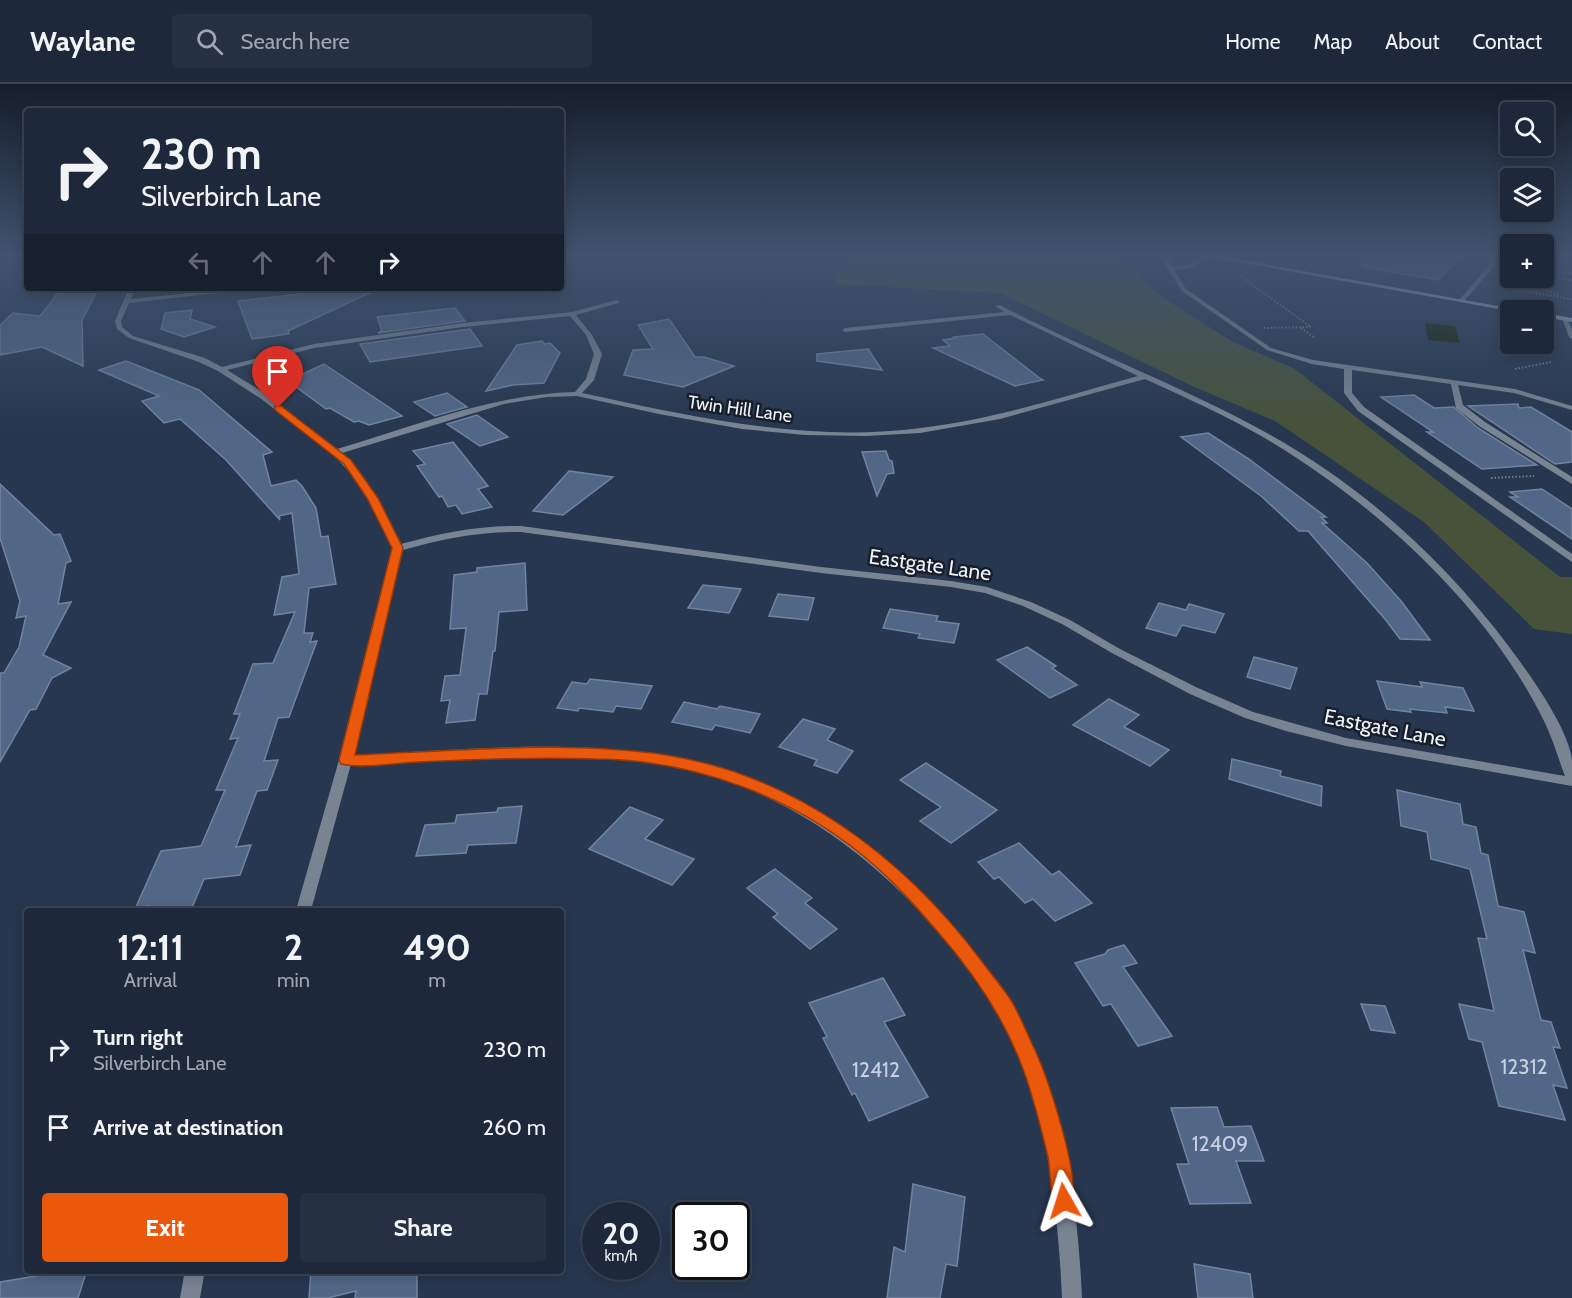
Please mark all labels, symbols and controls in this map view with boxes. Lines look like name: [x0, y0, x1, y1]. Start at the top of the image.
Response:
search box: [172, 14, 592, 68]
text: Waylane: [30, 24, 136, 58]
icon: search: [193, 25, 226, 58]
text: Search here: [241, 28, 350, 55]
text: Home: [1225, 29, 1281, 54]
text: Map: [1314, 29, 1352, 54]
text: About: [1385, 29, 1439, 54]
text: Contact: [1472, 29, 1542, 54]
map controls: [1500, 102, 1554, 354]
button: search: [1500, 102, 1554, 156]
text: 230 m: [141, 128, 261, 180]
icon: right: [42, 132, 120, 210]
button: layers: [1500, 168, 1554, 222]
text: Silverbirch Lane: [141, 180, 321, 213]
button: +: [1500, 234, 1554, 288]
icon: left: [183, 246, 216, 279]
icon: ahead: [246, 246, 279, 279]
icon: ahead: [309, 246, 342, 279]
icon: right: [372, 246, 405, 279]
button: −: [1500, 300, 1554, 354]
pin: [252, 346, 303, 408]
icon: arrive: [261, 355, 294, 388]
street label: Twin Hill Lane: [686, 391, 794, 427]
street label: Eastgate Lane: [867, 544, 993, 586]
street label: Eastgate Lane: [1322, 703, 1448, 752]
text: 12:11: [117, 925, 184, 969]
text: 2: [284, 925, 303, 969]
text: 490: [403, 925, 471, 969]
text: Arrival: [124, 968, 177, 992]
text: min: [277, 968, 310, 992]
text: m: [428, 968, 446, 992]
text: Turn right: [93, 1024, 183, 1051]
icon: right: [42, 1033, 75, 1066]
text: 230 m: [483, 1036, 546, 1063]
text: Silverbirch Lane: [93, 1051, 226, 1075]
house number: 12312: [1500, 1054, 1548, 1079]
house number: 12412: [852, 1057, 900, 1082]
icon: arrive: [42, 1111, 75, 1144]
text: Arrive at destination: [93, 1114, 283, 1141]
text: 260 m: [482, 1114, 546, 1141]
house number: 12409: [1192, 1131, 1248, 1156]
position arrow: [1032, 1169, 1096, 1233]
button: Exit: [42, 1193, 288, 1262]
button: Share: [300, 1193, 546, 1262]
speed limit sign: 30: [672, 1202, 750, 1280]
text: 20: [602, 1215, 640, 1252]
text: km/h: [605, 1247, 637, 1265]

